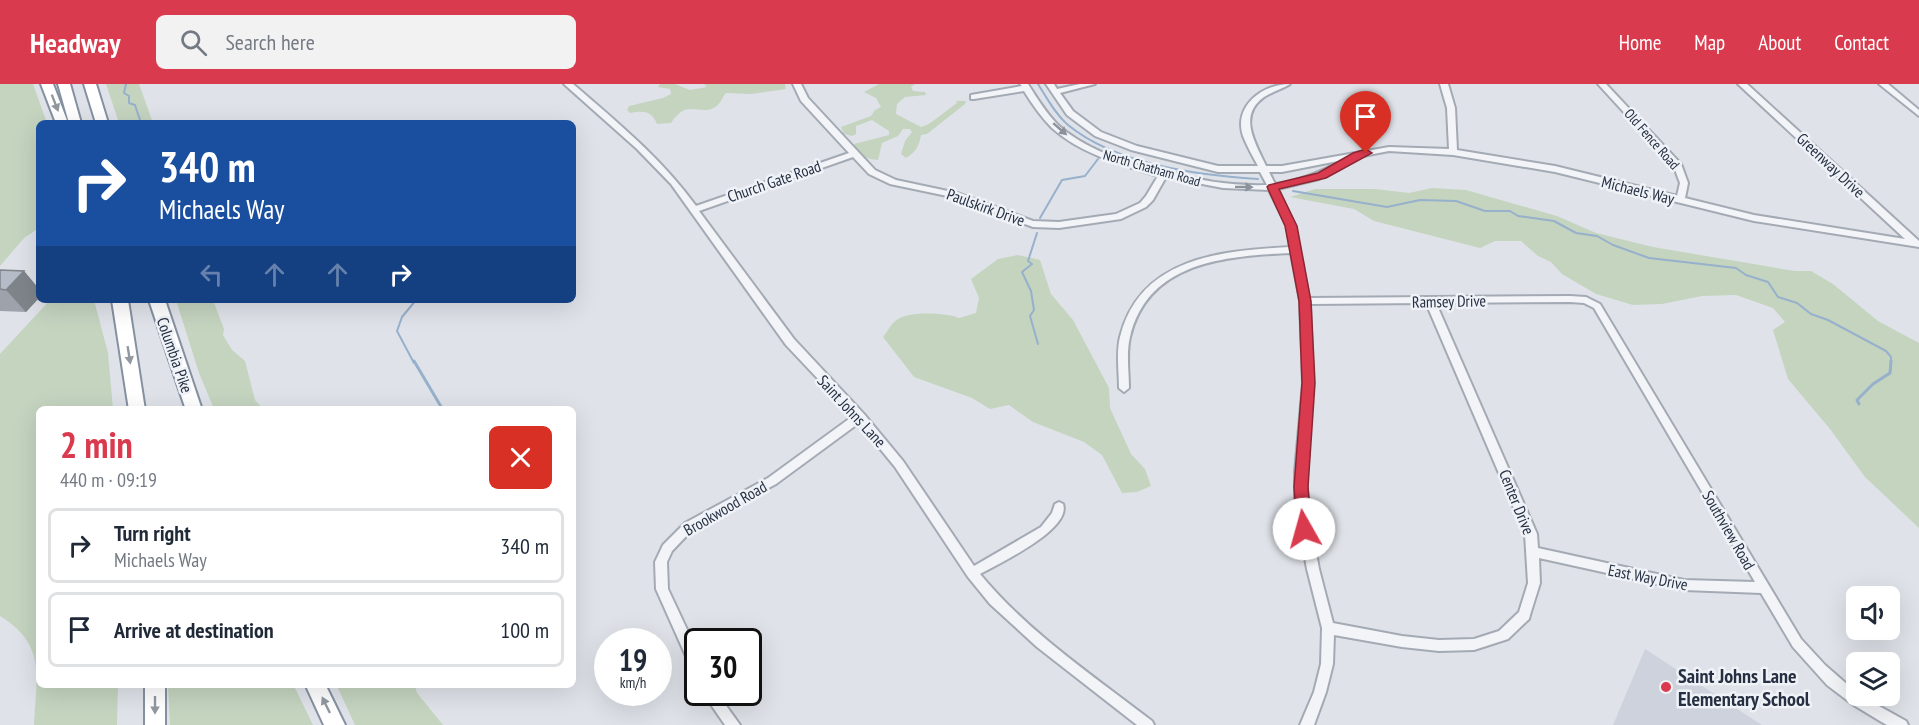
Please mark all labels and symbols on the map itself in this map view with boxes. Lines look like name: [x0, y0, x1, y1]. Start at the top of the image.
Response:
pin: [1340, 91, 1391, 153]
one-way arrow: [51, 94, 60, 112]
street label: Old Fence Road: [1621, 105, 1683, 173]
one-way arrow: [1052, 123, 1068, 136]
street label: Greenway Drive: [1793, 128, 1869, 202]
street label: North Chatham Road: [1101, 146, 1203, 190]
street label: Church Gate Road: [725, 156, 823, 206]
street label: Michaels Way: [1600, 171, 1676, 209]
one-way arrow: [1234, 182, 1253, 192]
street label: Paulskirk Drive: [944, 184, 1028, 230]
street label: Ramsey Drive: [1412, 290, 1486, 312]
street label: Columbia Pike: [153, 315, 197, 395]
one-way arrow: [124, 345, 133, 364]
street label: Saint Johns Lane: [813, 371, 891, 451]
street label: Center Drive: [1495, 467, 1539, 537]
street label: Brookwood Road: [680, 476, 770, 540]
street label: Southview Road: [1698, 487, 1760, 573]
position arrow: [1272, 497, 1336, 561]
street label: East Way Drive: [1606, 559, 1690, 595]
speed limit sign: 30: [684, 628, 762, 706]
place label: Saint Johns Lane Elementary School: [1678, 663, 1810, 712]
marker: Saint Johns Lane Elementary School: [1659, 680, 1673, 694]
one-way arrow: [150, 696, 160, 715]
one-way arrow: [321, 697, 330, 714]

